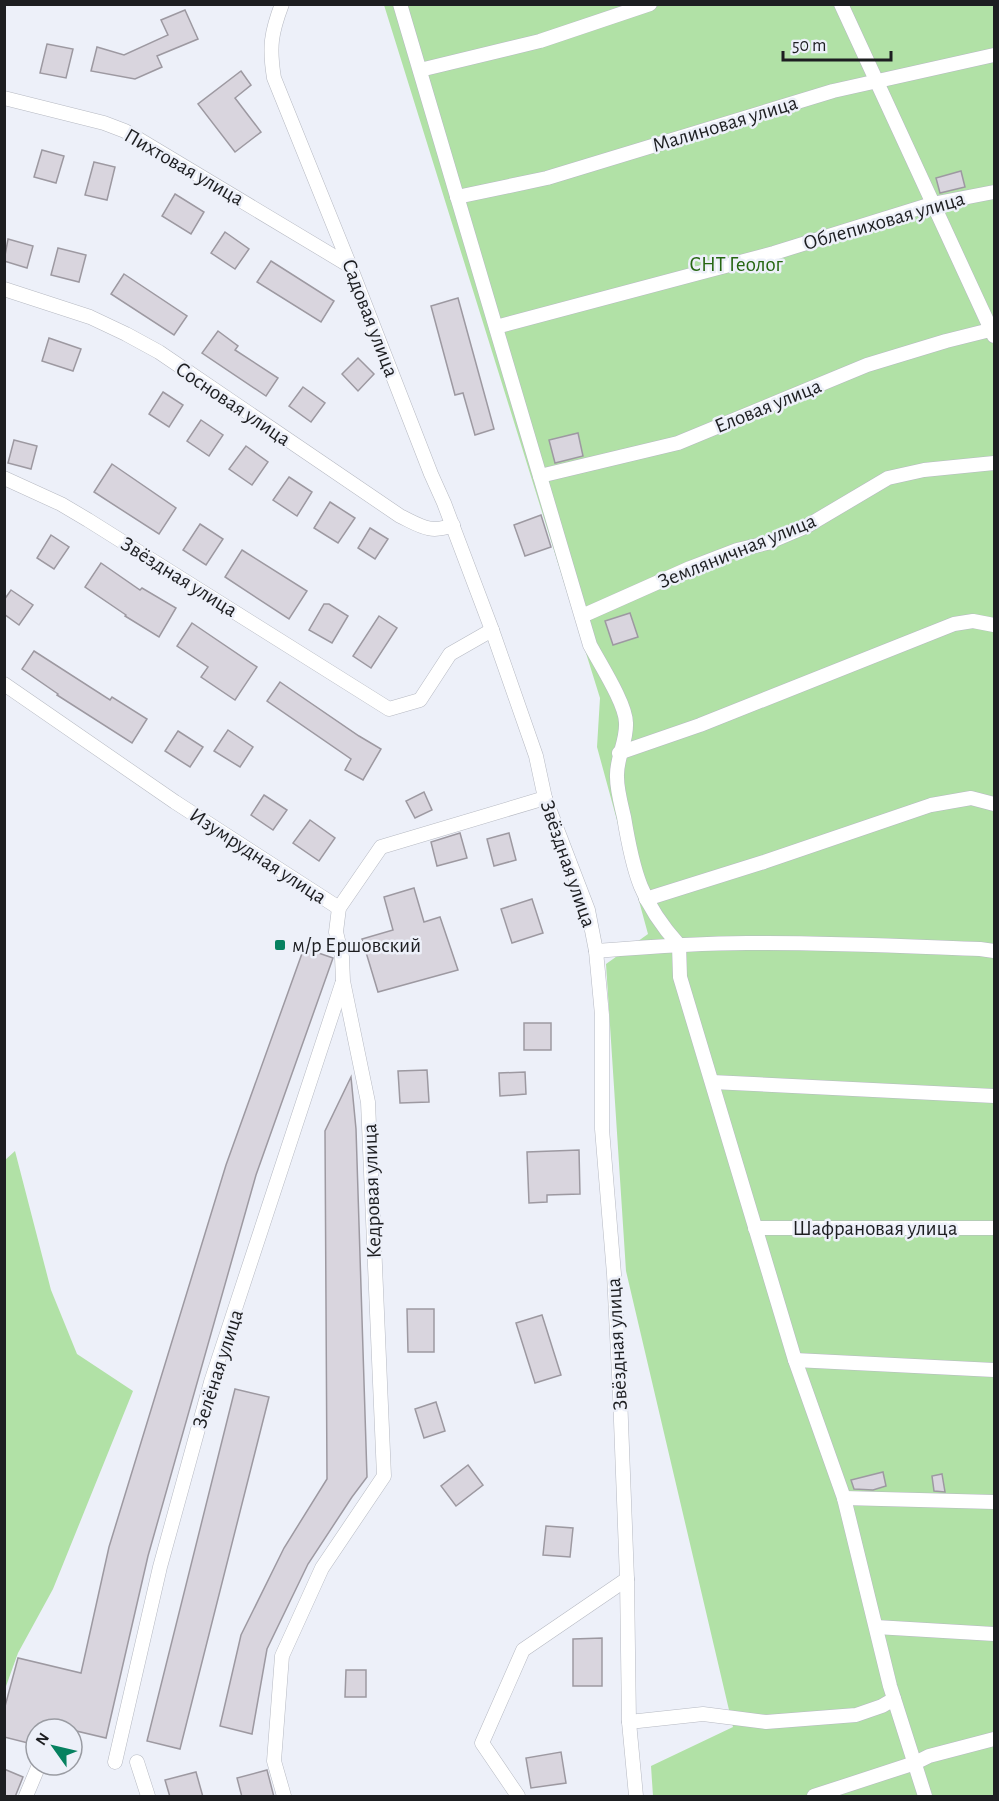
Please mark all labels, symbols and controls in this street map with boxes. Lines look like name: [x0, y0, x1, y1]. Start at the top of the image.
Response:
scale bar: [783, 24, 891, 62]
text: 50 m: [792, 37, 826, 55]
street label: Малиновая улица: [650, 92, 800, 156]
street label: Пихтовая улица: [121, 124, 248, 210]
street label: Облепиховая улица: [801, 188, 968, 254]
park label: СНТ Геолог: [689, 254, 783, 275]
street label: Садовая улица: [338, 256, 402, 380]
street label: Сосновая улица: [172, 358, 294, 450]
street label: Еловая улица: [712, 375, 825, 437]
street label: Земляничная улица: [655, 510, 819, 592]
street label: Звёздная улица: [117, 533, 241, 621]
street label: Звёздная улица: [536, 798, 600, 931]
street label: Изумрудная улица: [186, 804, 330, 908]
place label: м/р Ершовский: [292, 935, 421, 956]
marker: м/р Ершовский: [273, 938, 287, 952]
street label: Кедровая улица: [359, 1123, 385, 1259]
street label: Шафрановая улица: [793, 1218, 958, 1239]
street label: Звёздная улица: [603, 1277, 631, 1411]
street label: Зелёная улица: [189, 1307, 247, 1431]
north arrow: [24, 1717, 84, 1777]
text: N: [33, 1730, 52, 1748]

